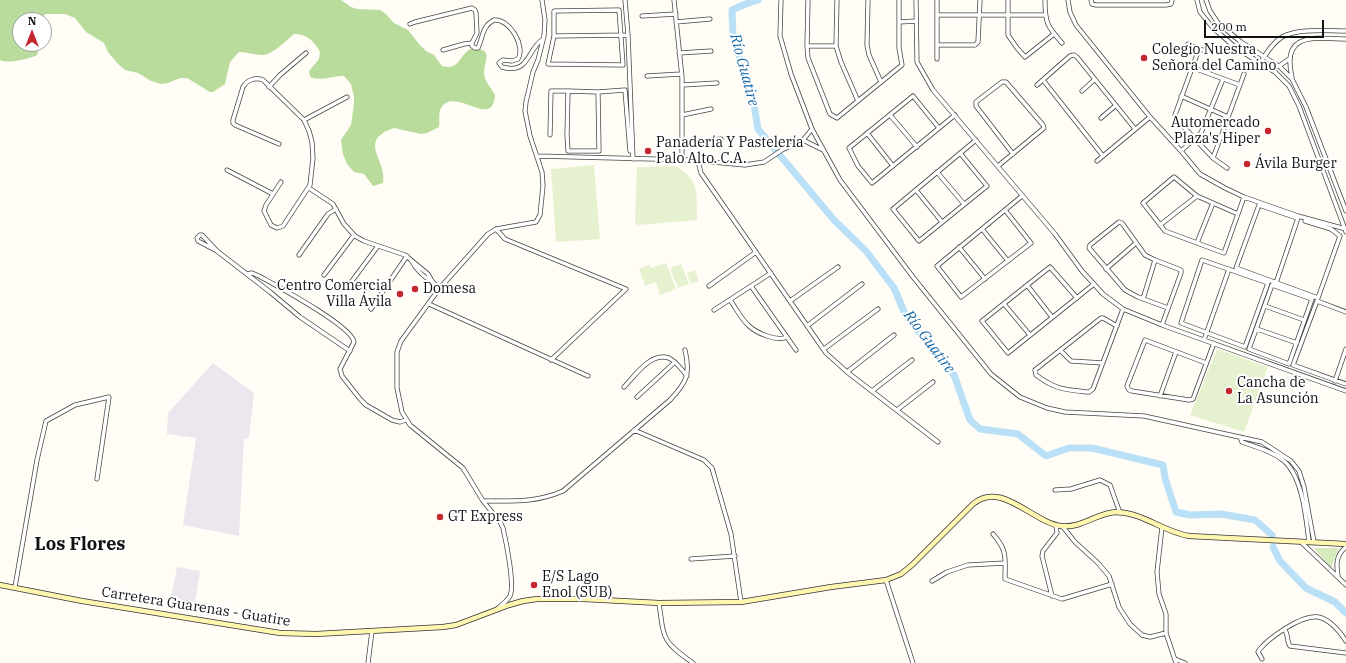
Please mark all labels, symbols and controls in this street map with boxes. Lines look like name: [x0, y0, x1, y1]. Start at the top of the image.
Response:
north arrow: [12, 12, 52, 52]
scale bar: [1206, 12, 1326, 38]
text: N: [28, 14, 36, 28]
text: 200 m: [1211, 19, 1247, 34]
water label: Río Guatire: [726, 32, 762, 108]
place label: Colegio Nuestra Señora del Camino: [1152, 42, 1276, 74]
marker: Colegio Nuestra Señora del Camino: [1139, 53, 1149, 63]
place label: Automercado Plaza's Hiper: [1171, 115, 1260, 148]
marker: Automercado Plaza's Hiper: [1263, 126, 1273, 136]
place label: Panadería Y Pastelería Palo Alto. C.A.: [656, 135, 804, 168]
marker: Panadería Y Pastelería Palo Alto. C.A.: [643, 146, 653, 156]
place label: Ávila Burger: [1255, 156, 1337, 172]
marker: Ávila Burger: [1242, 159, 1252, 169]
place label: Centro Comercial Villa Ávila: [277, 278, 392, 310]
place label: Domesa: [423, 281, 476, 297]
marker: Domesa: [410, 284, 420, 294]
marker: Centro Comercial Villa Ávila: [395, 289, 405, 299]
water label: Río Guatire: [900, 307, 958, 377]
place label: Cancha de La Asunción: [1237, 375, 1319, 408]
marker: Cancha de La Asunción: [1224, 386, 1234, 396]
place label: GT Express: [448, 509, 523, 525]
marker: GT Express: [435, 512, 445, 522]
district label: Los Flores: [34, 534, 126, 556]
place label: E/S Lago Enol (SUB): [542, 569, 612, 602]
marker: E/S Lago Enol (SUB): [529, 580, 539, 590]
street label: Carretera Guarenas - Guatire: [100, 584, 292, 630]

